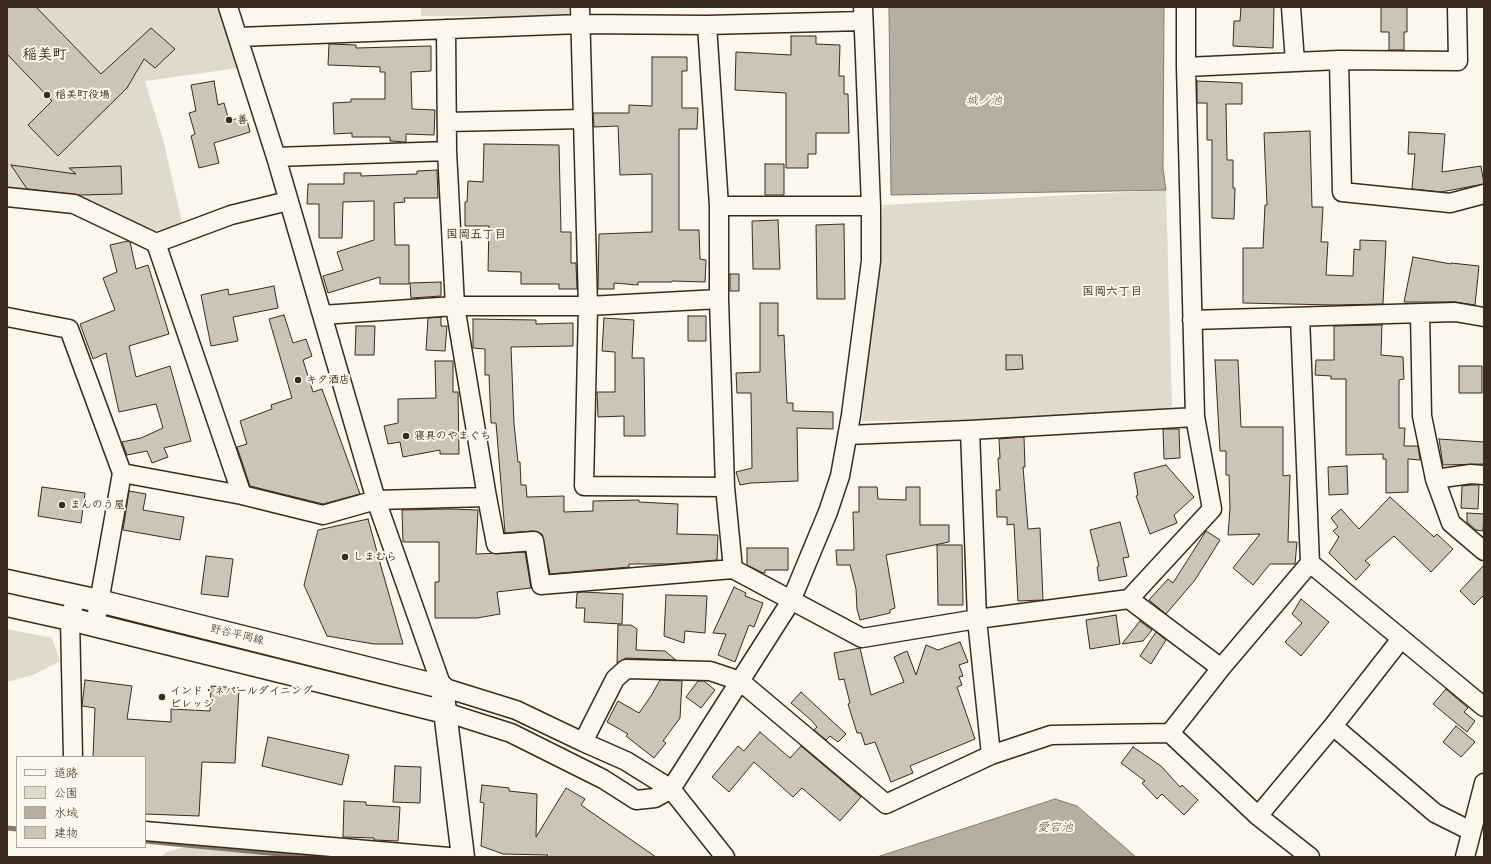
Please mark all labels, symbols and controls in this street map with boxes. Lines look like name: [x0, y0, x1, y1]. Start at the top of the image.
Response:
district label: 稲美町: [23, 46, 67, 64]
place label: 稲美町役場: [55, 88, 110, 102]
marker: 稲美町役場: [42, 90, 52, 100]
water label: 城ノ池: [966, 94, 1002, 108]
place label: 善: [237, 113, 248, 127]
marker: 善: [224, 115, 234, 125]
district label: 国岡五丁目: [446, 228, 506, 242]
district label: 国岡六丁目: [1082, 285, 1142, 299]
place label: キタ酒店: [306, 373, 350, 387]
marker: キタ酒店: [293, 375, 303, 385]
place label: 寝具のやまぐち: [414, 429, 491, 443]
marker: 寝具のやまぐち: [401, 431, 411, 441]
place label: まんのう屋: [70, 498, 125, 512]
marker: まんのう屋: [57, 500, 67, 510]
place label: しまむら: [353, 550, 397, 564]
marker: しまむら: [340, 552, 350, 562]
street label: 野谷平岡線: [209, 622, 265, 648]
place label: インド・ネパールダイニング ビレッジ: [170, 684, 313, 710]
marker: インド・ネパールダイニング ビレッジ: [157, 692, 167, 702]
legend: [16, 756, 146, 848]
text: 道路: [54, 765, 78, 781]
text: 公園: [54, 785, 78, 801]
text: 水域: [54, 805, 78, 821]
water label: 愛宕池: [1037, 821, 1073, 835]
text: 建物: [54, 825, 78, 841]

